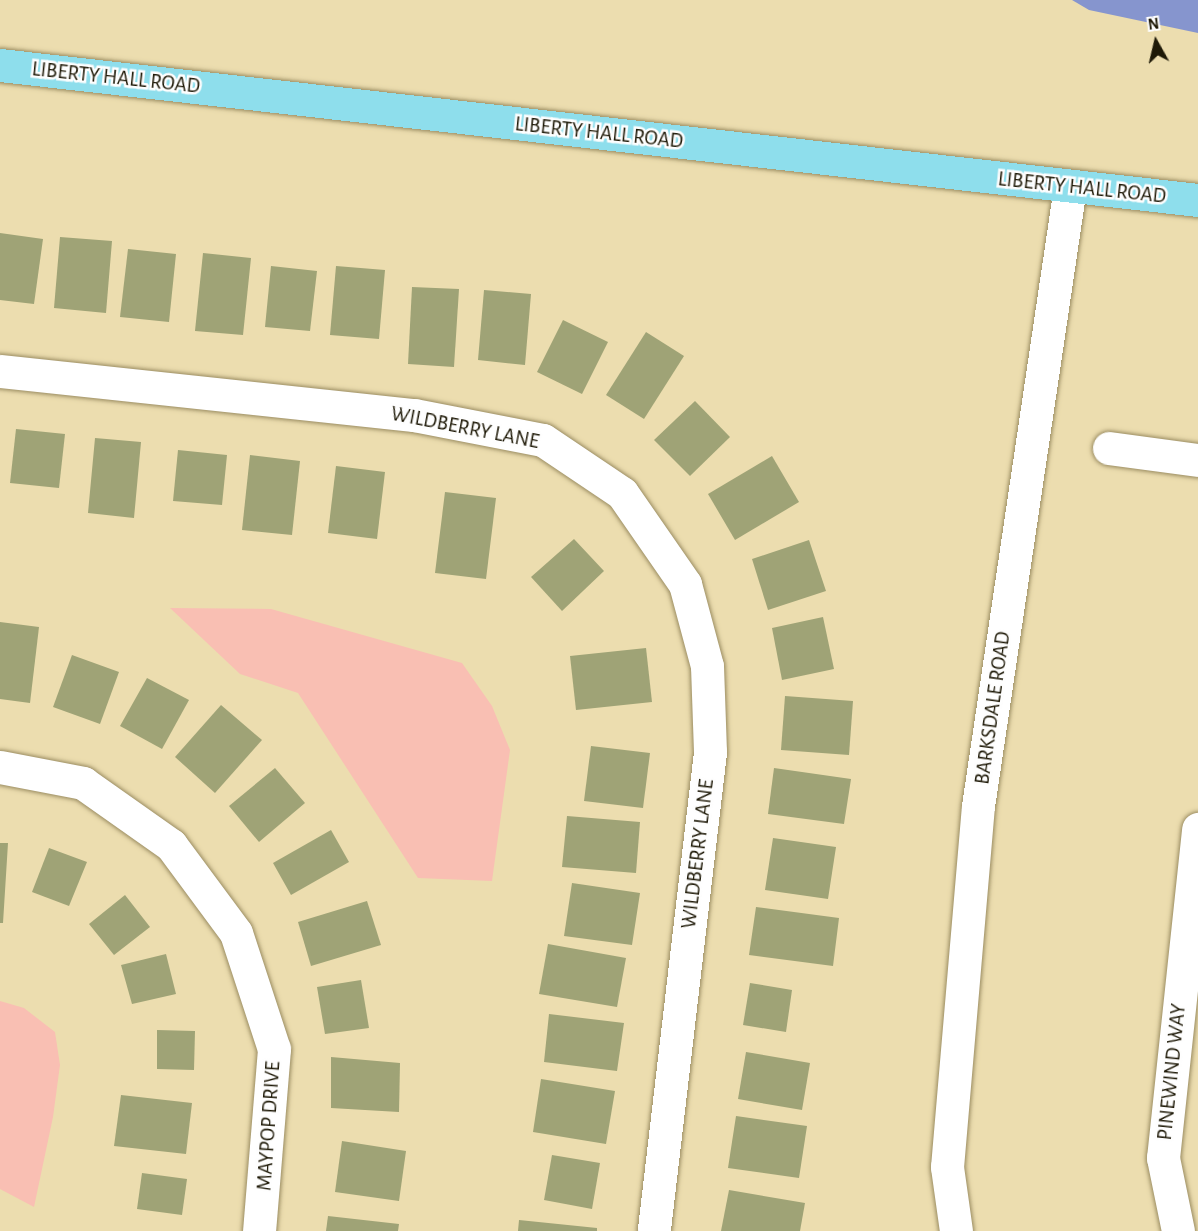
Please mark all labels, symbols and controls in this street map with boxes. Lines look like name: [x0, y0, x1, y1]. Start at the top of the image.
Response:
north arrow: [1126, 12, 1186, 72]
text: N: [1147, 15, 1160, 33]
street label: LIBERTY HALL ROAD: [31, 57, 201, 99]
street label: LIBERTY HALL ROAD: [514, 112, 684, 154]
street label: LIBERTY HALL ROAD: [997, 167, 1167, 209]
street label: WILDBERRY LANE: [389, 401, 541, 455]
street label: BARKSDALE ROAD: [970, 630, 1016, 786]
street label: WILDBERRY LANE: [676, 778, 720, 930]
street label: PINEWIND WAY: [1152, 1002, 1192, 1142]
street label: MAYPOP DRIVE: [252, 1060, 286, 1192]

